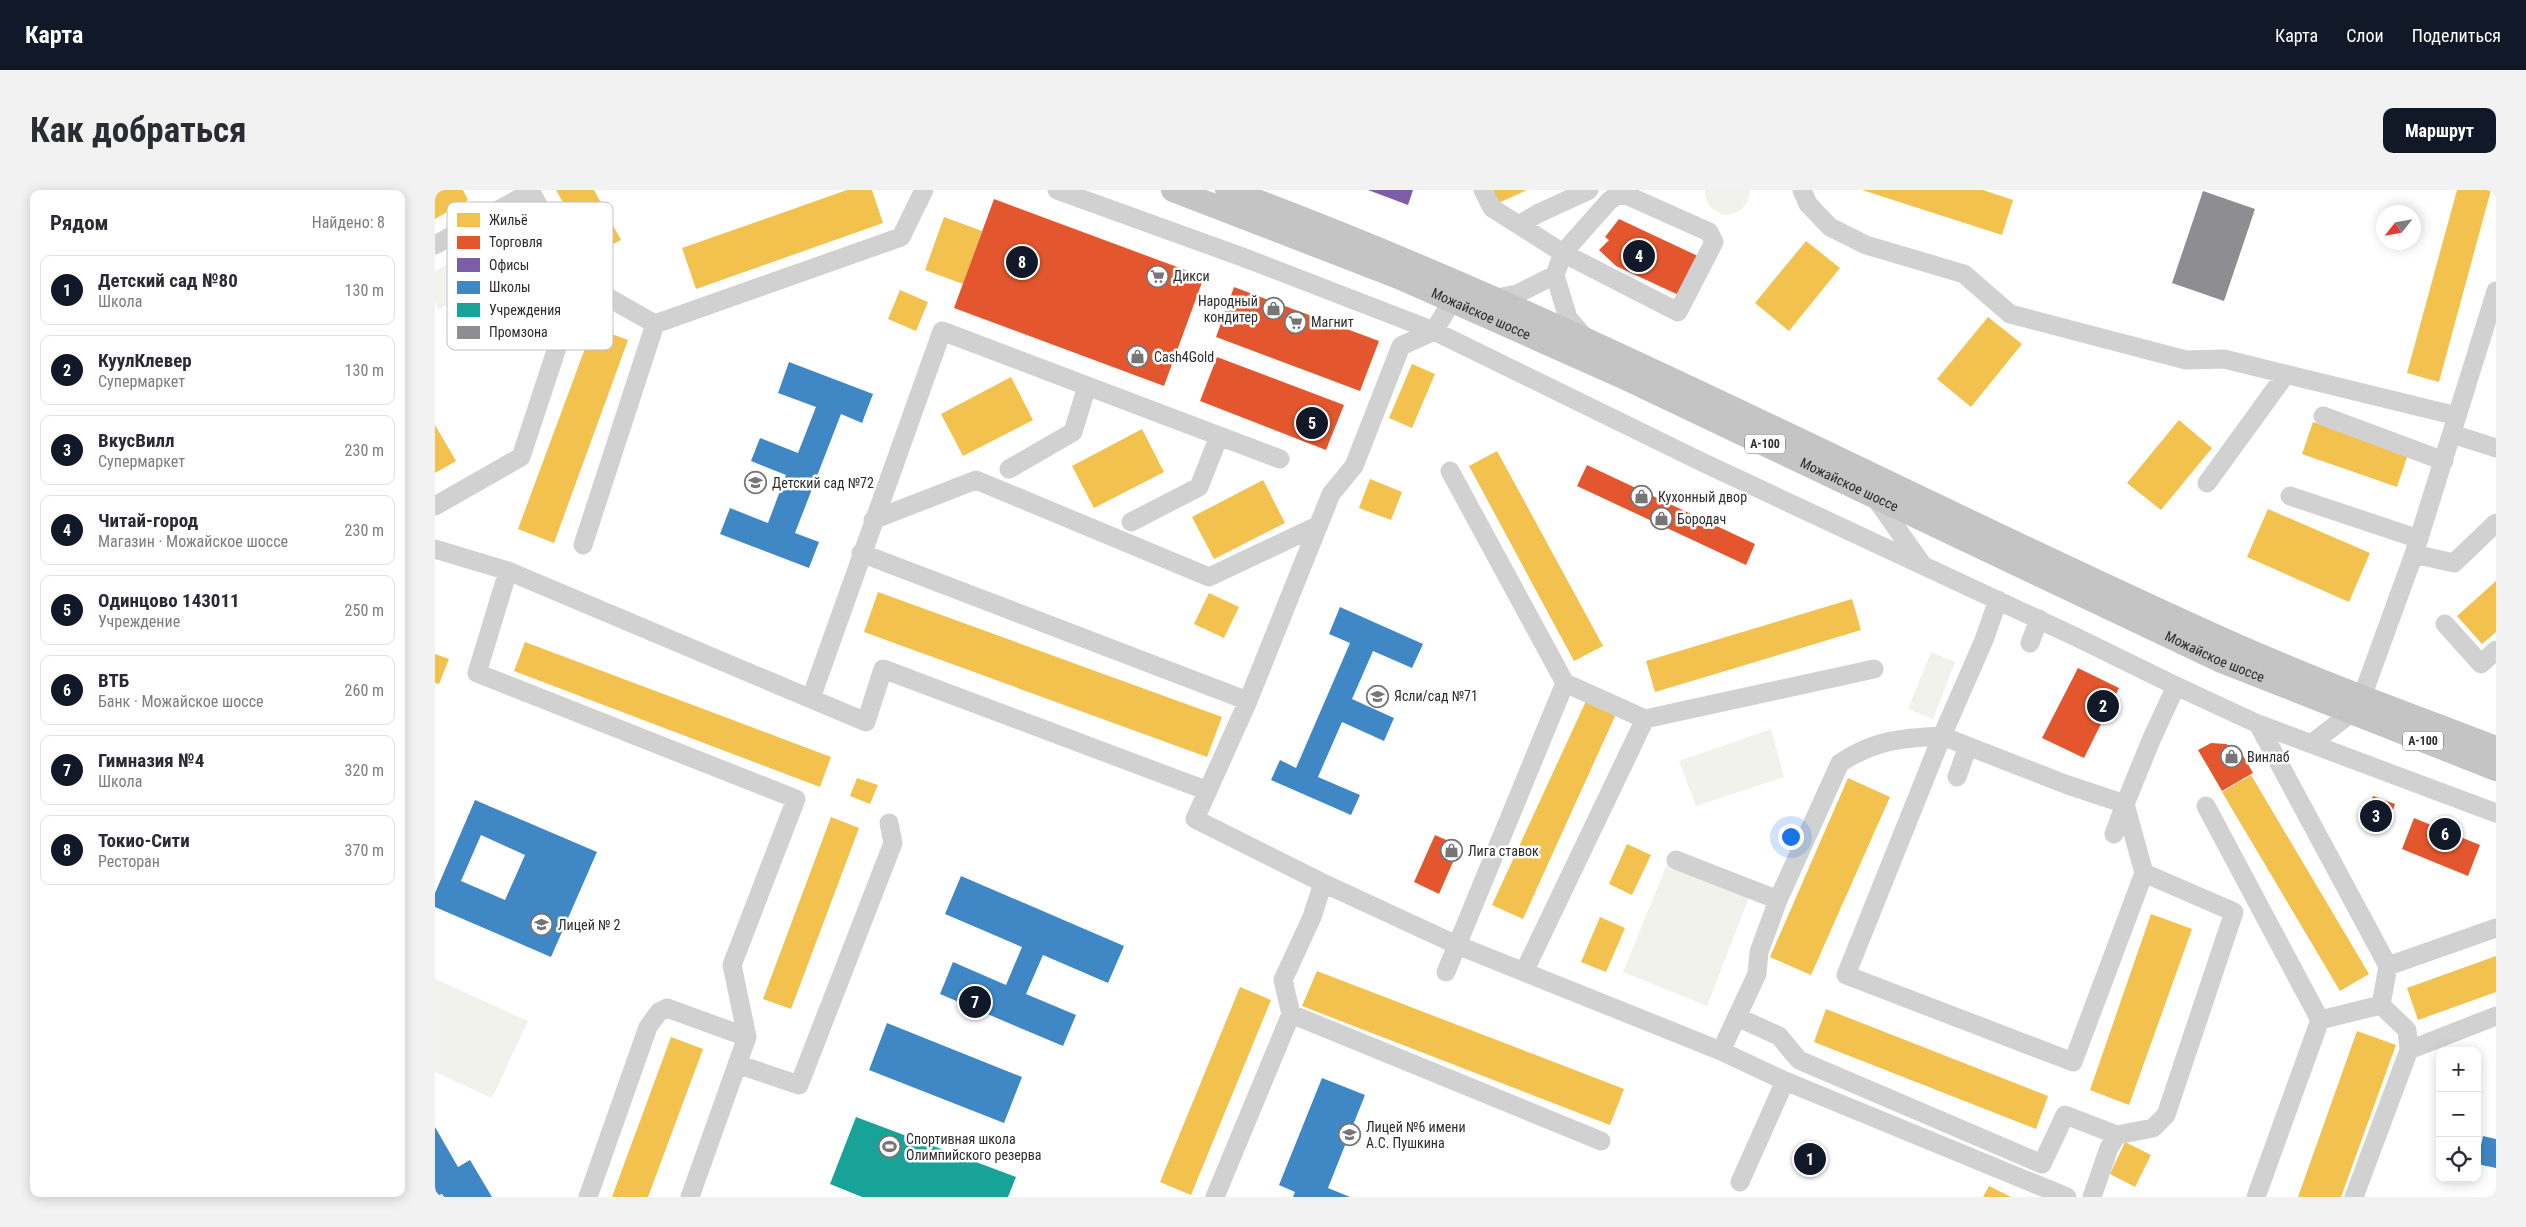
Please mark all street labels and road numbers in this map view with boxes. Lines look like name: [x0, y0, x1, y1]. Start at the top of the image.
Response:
street label: Можайское шоссе: [1429, 285, 1533, 343]
road number: А-100: [1745, 434, 1785, 454]
street label: Можайское шоссе: [1798, 454, 1901, 515]
street label: Можайское шоссе: [2163, 628, 2267, 685]
road number: А-100: [2403, 732, 2443, 750]

